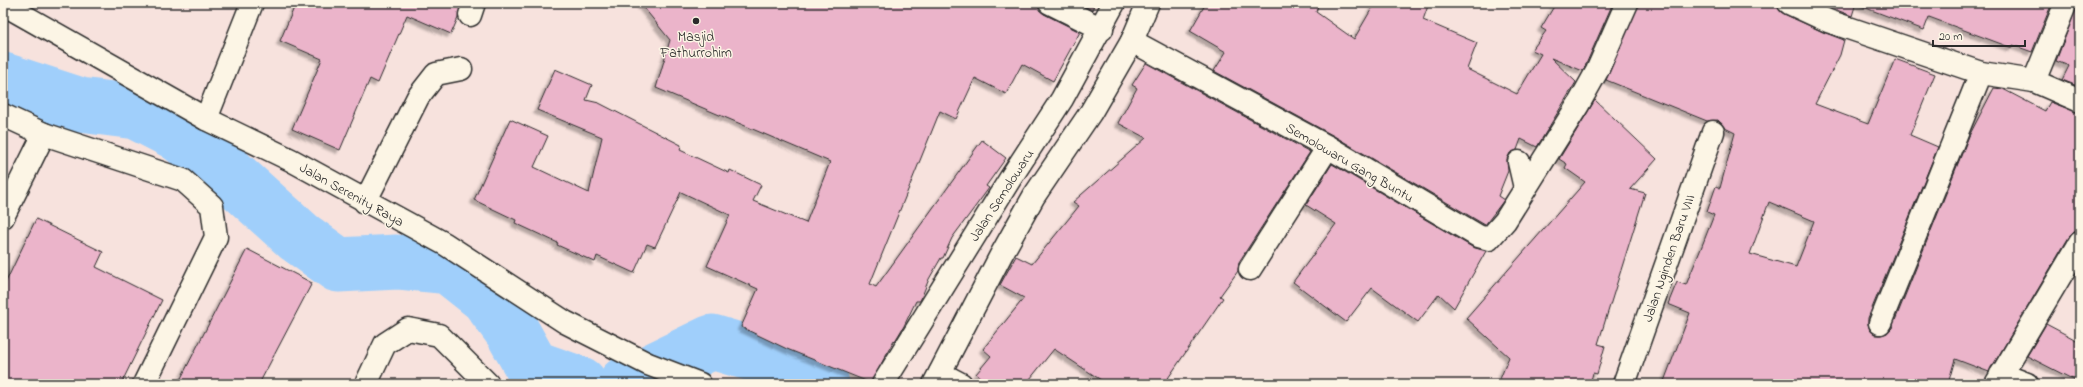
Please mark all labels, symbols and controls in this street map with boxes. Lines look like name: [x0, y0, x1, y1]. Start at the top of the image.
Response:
marker: Masjid Fathurrohim: [691, 16, 701, 26]
scale bar: [1933, 22, 2025, 48]
place label: Masjid Fathurrohim: [659, 27, 732, 64]
text: 20 m: [1939, 28, 1962, 46]
street label: Semolowaru Gang Buntu: [1281, 118, 1417, 210]
street label: Jalan Semolowaru: [964, 145, 1040, 246]
street label: Jalan Serenity Raya: [295, 158, 407, 234]
street label: Jalan Nginden Baru VIII: [1638, 192, 1702, 325]

